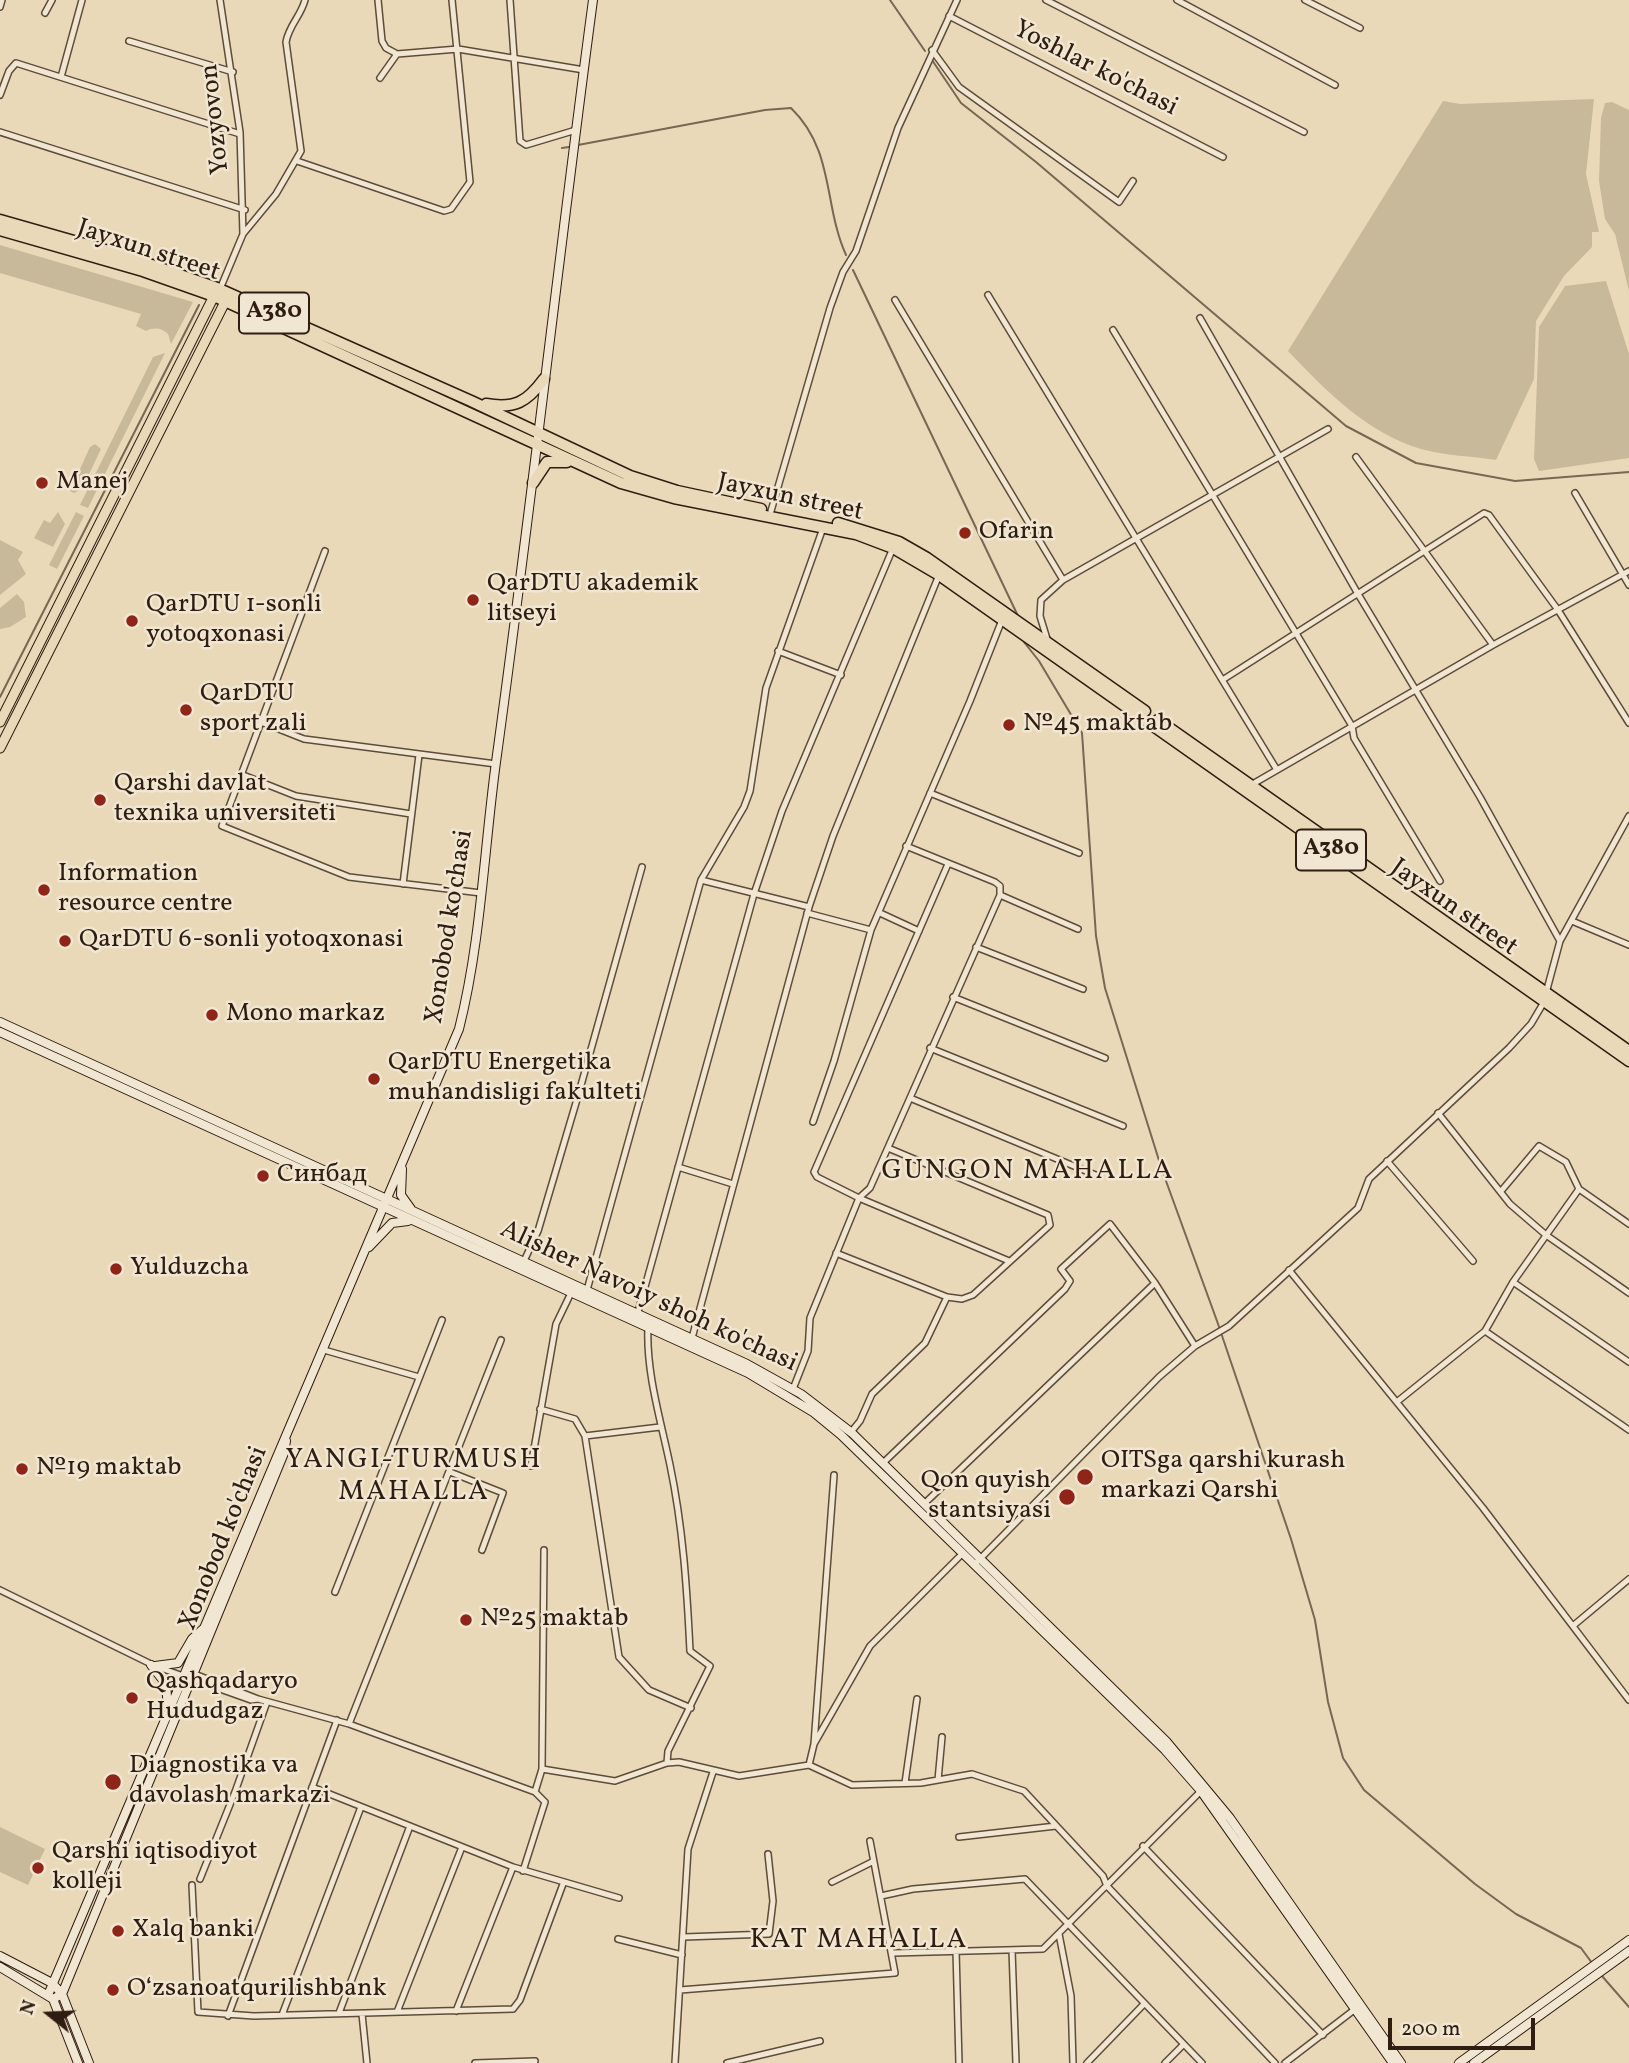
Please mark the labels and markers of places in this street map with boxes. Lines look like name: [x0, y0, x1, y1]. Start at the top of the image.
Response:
place label: Manej: [56, 467, 128, 499]
marker: Manej: [34, 475, 50, 491]
place label: Ofarin: [979, 517, 1054, 549]
marker: Ofarin: [957, 525, 973, 541]
place label: QarDTU akademik litseyi: [487, 569, 699, 630]
place label: QarDTU 1-sonli yotoqxonasi: [146, 590, 322, 652]
marker: QarDTU akademik litseyi: [465, 592, 481, 608]
marker: QarDTU 1-sonli yotoqxonasi: [124, 613, 140, 629]
place label: QarDTU sport zali: [200, 679, 307, 740]
marker: QarDTU sport zali: [178, 702, 194, 718]
place label: №45 maktab: [1023, 709, 1172, 741]
marker: №45 maktab: [1001, 717, 1017, 733]
place label: Qarshi davlat texnika universiteti: [114, 769, 336, 830]
marker: Qarshi davlat texnika universiteti: [92, 792, 108, 808]
place label: Information resource centre: [58, 859, 233, 920]
marker: Information resource centre: [36, 882, 52, 898]
place label: QarDTU 6-sonli yotoqxonasi: [79, 925, 403, 957]
marker: QarDTU 6-sonli yotoqxonasi: [57, 933, 73, 949]
place label: Mono markaz: [226, 999, 385, 1031]
marker: Mono markaz: [204, 1007, 220, 1023]
place label: QarDTU Energetika muhandisligi fakulteti: [388, 1048, 642, 1110]
marker: QarDTU Energetika muhandisligi fakulteti: [366, 1071, 382, 1087]
place label: Синбад: [277, 1160, 367, 1192]
marker: Синбад: [255, 1168, 271, 1184]
place label: Yulduzcha: [130, 1253, 249, 1285]
marker: Yulduzcha: [108, 1261, 124, 1277]
place label: OITSga qarshi kurash markazi Qarshi: [1101, 1446, 1345, 1508]
place label: №19 maktab: [36, 1453, 182, 1485]
marker: №19 maktab: [14, 1461, 30, 1477]
place label: Qon quyish stantsiyasi: [921, 1466, 1051, 1528]
marker: OITSga qarshi kurash markazi Qarshi: [1075, 1467, 1095, 1487]
marker: Qon quyish stantsiyasi: [1057, 1487, 1077, 1507]
place label: №25 maktab: [480, 1604, 628, 1636]
marker: №25 maktab: [458, 1612, 474, 1628]
place label: Qashqadaryo Hududgaz: [146, 1667, 298, 1728]
marker: Qashqadaryo Hududgaz: [124, 1690, 140, 1706]
place label: Diagnostika va davolash markazi: [129, 1751, 330, 1812]
marker: Diagnostika va davolash markazi: [103, 1772, 123, 1792]
place label: Qarshi iqtisodiyot kolleji: [52, 1837, 258, 1898]
marker: Qarshi iqtisodiyot kolleji: [30, 1860, 46, 1876]
place label: Xalq banki: [132, 1915, 254, 1947]
marker: Xalq banki: [110, 1923, 126, 1939]
place label: Oʻzsanoatqurilishbank: [127, 1974, 387, 2006]
marker: Oʻzsanoatqurilishbank: [105, 1982, 121, 1998]

